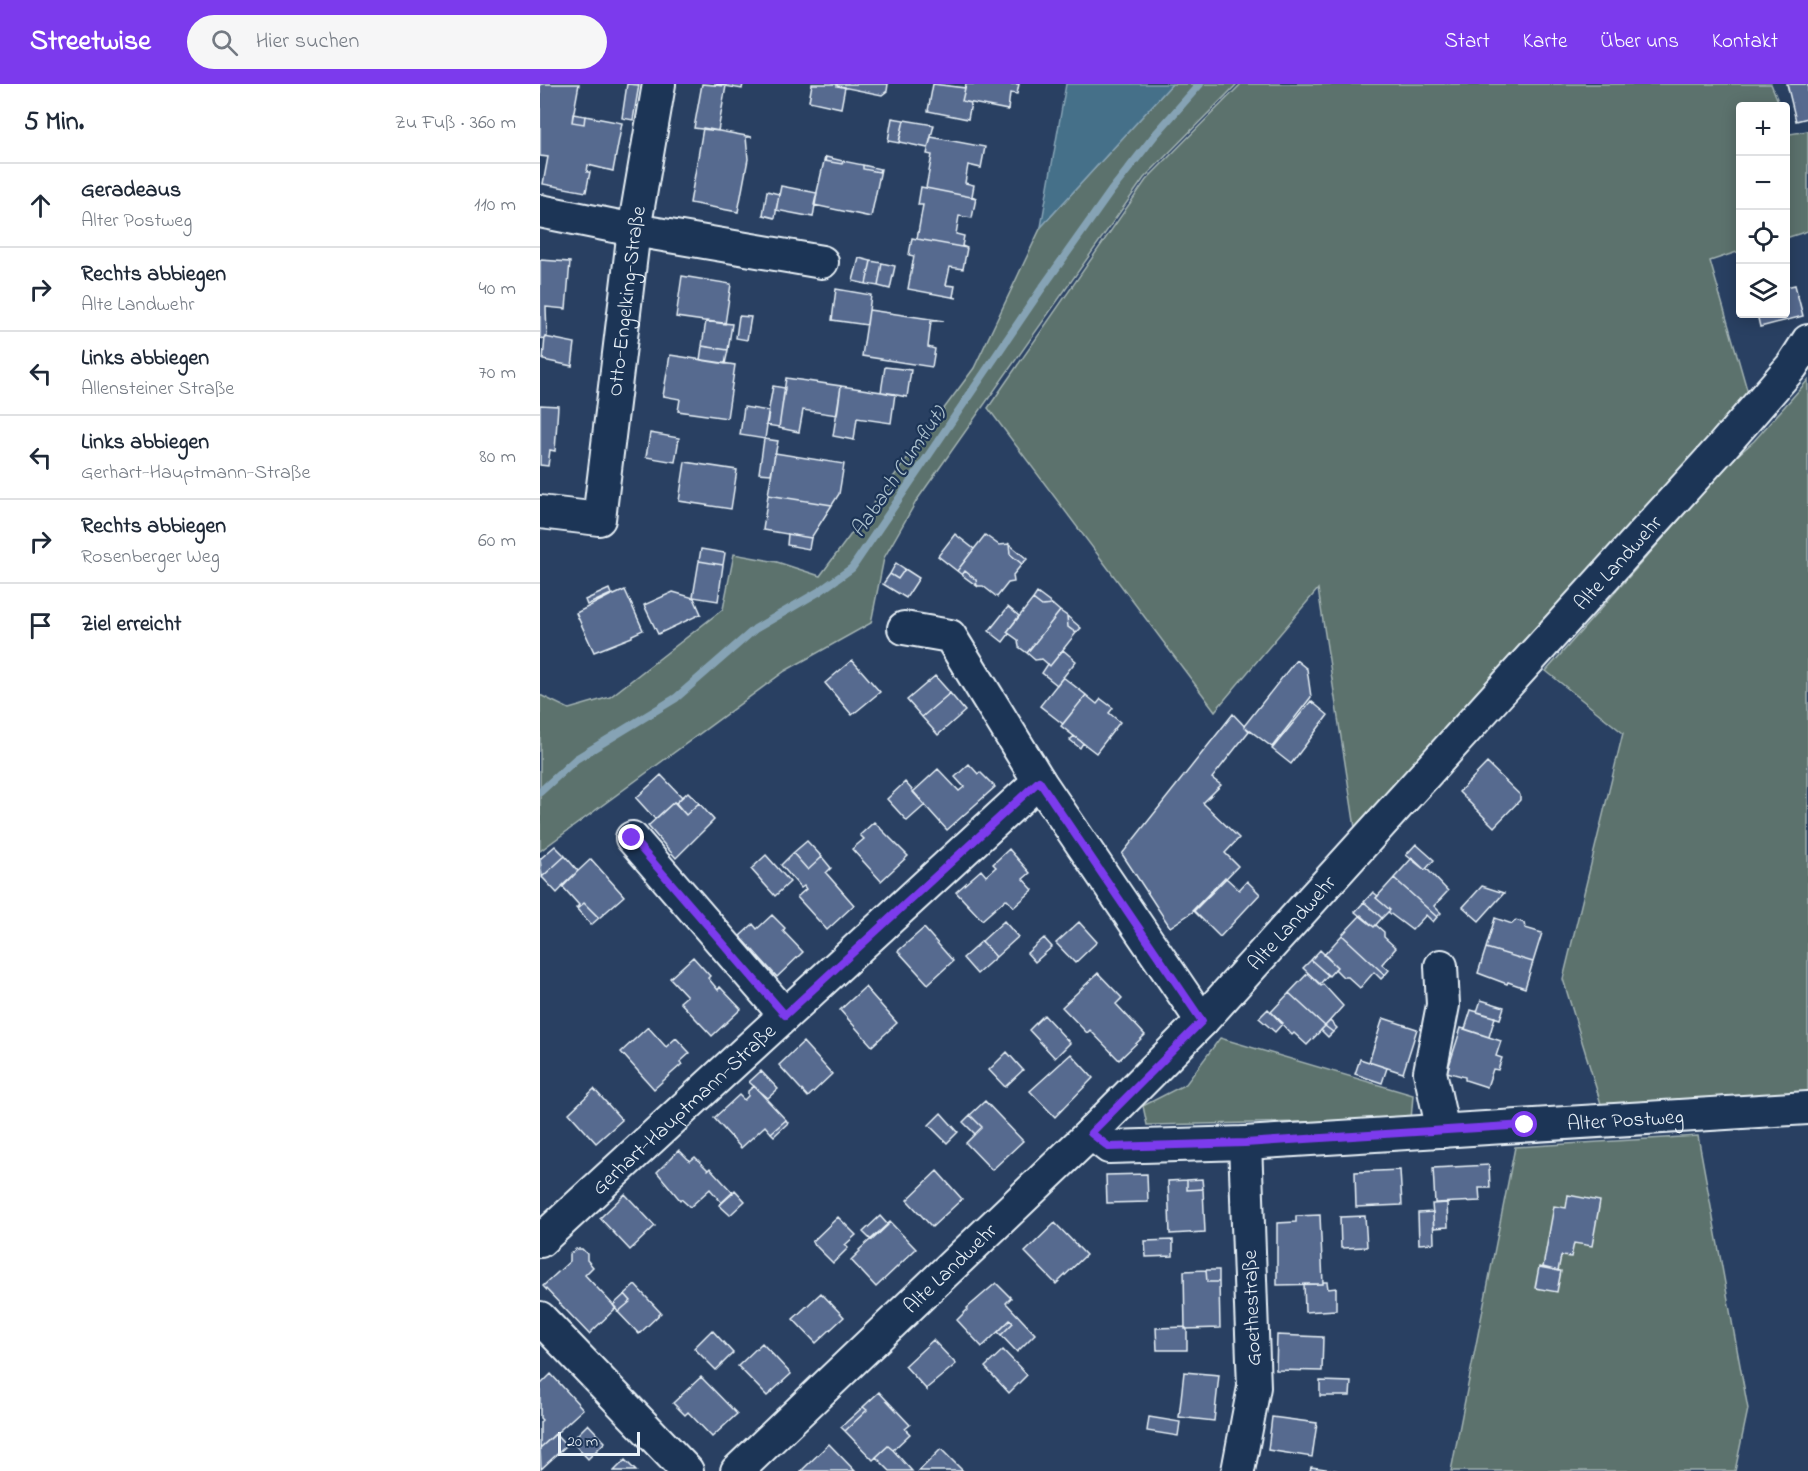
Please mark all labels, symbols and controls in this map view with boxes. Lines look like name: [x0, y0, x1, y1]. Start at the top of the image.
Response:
search box: [187, 15, 607, 69]
text: Streetwise: [30, 22, 151, 63]
icon: search: [208, 26, 241, 59]
text: Hier suchen: [256, 26, 359, 58]
text: Start: [1444, 27, 1490, 57]
text: Karte: [1523, 27, 1567, 57]
text: Über uns: [1600, 27, 1679, 57]
text: Kontakt: [1712, 27, 1778, 57]
map controls: [1736, 102, 1790, 318]
button: +: [1736, 102, 1790, 156]
text: 5 Min.: [24, 104, 84, 142]
text: Zu Fuß · 360 m: [394, 109, 516, 138]
button: −: [1736, 156, 1790, 210]
text: Geradeaus: [81, 175, 181, 207]
icon: ahead: [24, 189, 57, 222]
text: 110 m: [474, 191, 516, 220]
street label: Otto-Engelking-Straße: [601, 203, 655, 398]
text: Alter Postweg: [81, 207, 192, 236]
button: locate: [1736, 210, 1790, 264]
text: Rechts abbiegen: [81, 259, 226, 291]
button: layers: [1736, 264, 1790, 318]
icon: right: [24, 273, 57, 306]
text: 40 m: [479, 275, 516, 304]
text: Alte Landwehr: [81, 291, 194, 320]
text: Links abbiegen: [81, 343, 209, 375]
icon: left: [24, 357, 57, 390]
text: 70 m: [479, 359, 516, 388]
text: Allensteiner Straße: [81, 375, 234, 404]
water label: Aabach (Umflut): [844, 398, 957, 545]
text: Links abbiegen: [81, 427, 209, 459]
icon: left: [24, 441, 57, 474]
text: 80 m: [479, 443, 516, 472]
text: Gerhart-Hauptmann-Straße: [81, 459, 310, 488]
street label: Alte Landwehr: [1568, 509, 1670, 618]
text: Rechts abbiegen: [81, 511, 226, 543]
icon: right: [24, 525, 57, 558]
text: 60 m: [478, 527, 516, 556]
text: Rosenberger Weg: [81, 543, 220, 572]
icon: arrive: [24, 609, 57, 642]
text: Ziel erreicht: [81, 609, 181, 641]
route end: [618, 824, 644, 850]
street label: Alte Landwehr: [1242, 869, 1344, 978]
street label: Gerhart-Hauptmann-Straße: [586, 1017, 784, 1203]
street label: Alter Postweg: [1566, 1103, 1685, 1140]
route start: [1511, 1111, 1537, 1137]
street label: Alte Landwehr: [898, 1217, 1005, 1321]
street label: Goethestraße: [1236, 1249, 1270, 1366]
scale bar: [558, 1429, 640, 1456]
text: 20 m: [567, 1430, 598, 1454]

